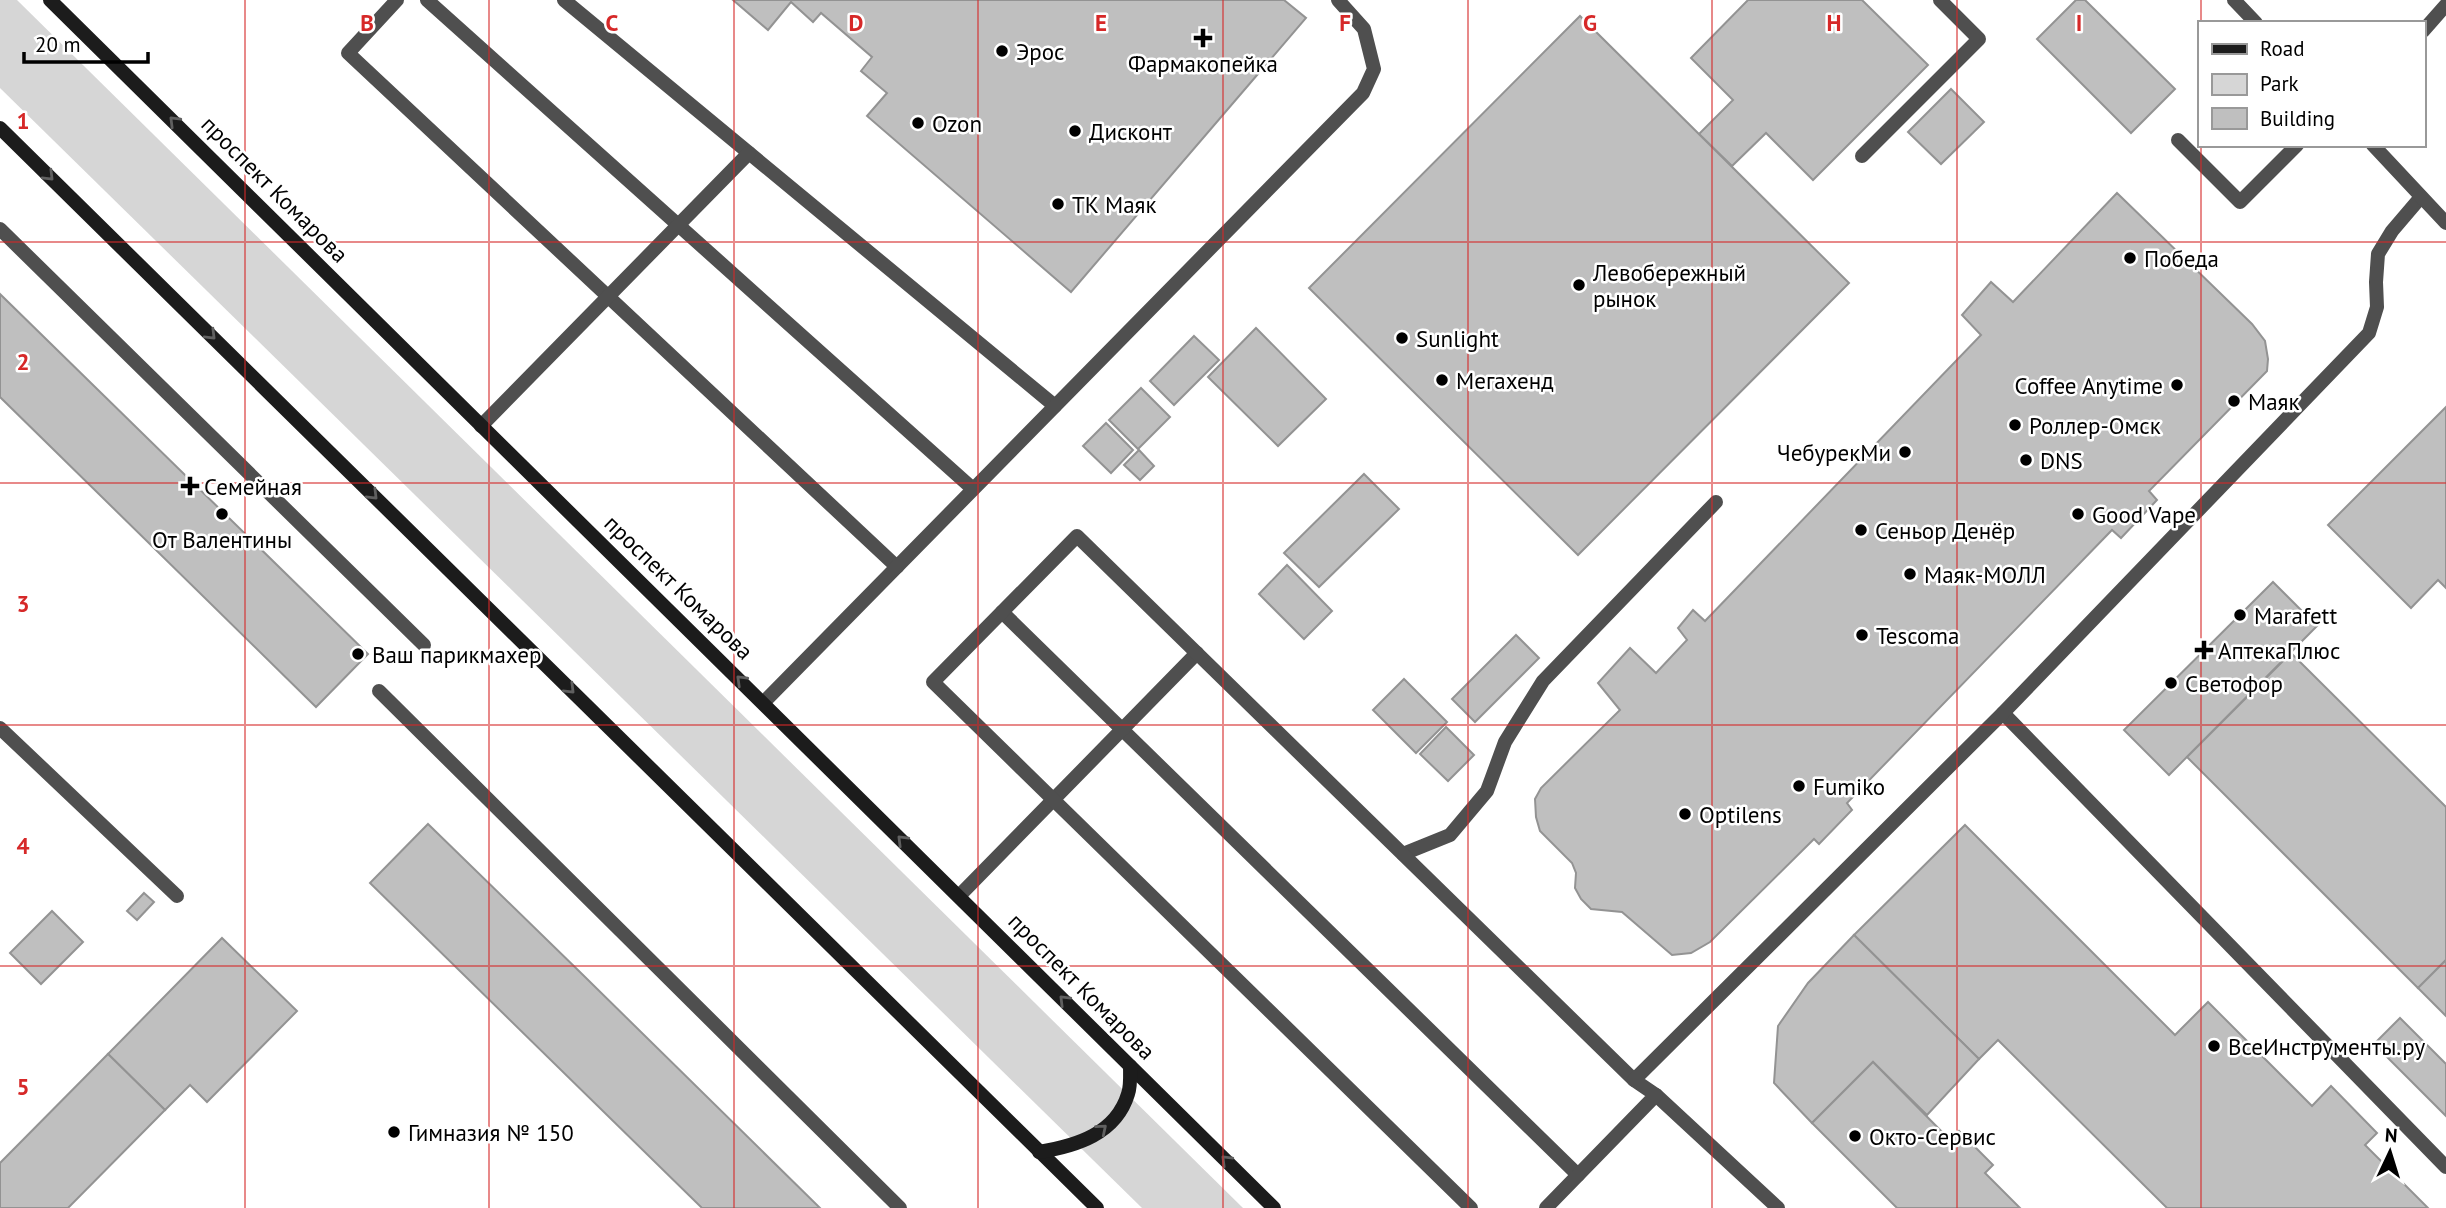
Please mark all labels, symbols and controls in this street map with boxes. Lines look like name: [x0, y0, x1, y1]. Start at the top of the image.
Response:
text: B: [360, 8, 374, 37]
text: C: [606, 8, 619, 37]
text: D: [849, 8, 863, 37]
text: E: [1095, 8, 1107, 37]
text: F: [1339, 8, 1351, 37]
text: G: [1583, 8, 1597, 37]
text: H: [1827, 8, 1841, 37]
text: I: [2076, 8, 2082, 37]
scale bar: [24, 21, 149, 65]
legend: [2198, 21, 2425, 147]
marker: Фармакопейка: [1195, 30, 1211, 46]
text: 20 m: [35, 31, 81, 58]
text: Road: [2260, 35, 2304, 62]
place label: Эрос: [1016, 37, 1064, 66]
marker: Эрос: [994, 43, 1010, 59]
place label: Фармакопейка: [1128, 49, 1278, 78]
text: Park: [2260, 70, 2299, 97]
text: Building: [2260, 105, 2335, 132]
text: 1: [16, 106, 30, 135]
place label: Ozon: [932, 109, 982, 138]
street label: проспект Комарова: [196, 110, 354, 268]
marker: Ozon: [910, 115, 926, 131]
one-way arrow: [169, 117, 182, 130]
place label: Дисконт: [1089, 117, 1173, 146]
marker: Дисконт: [1067, 123, 1083, 139]
one-way arrow: [40, 167, 53, 180]
place label: ТК Маяк: [1072, 190, 1156, 219]
marker: ТК Маяк: [1050, 196, 1066, 212]
place label: Победа: [2144, 244, 2219, 273]
marker: Победа: [2122, 250, 2138, 266]
place label: Левобережный рынок: [1592, 258, 1746, 313]
marker: Левобережный рынок: [1571, 277, 1587, 293]
place label: Sunlight: [1416, 324, 1499, 353]
one-way arrow: [203, 327, 216, 340]
marker: Sunlight: [1394, 330, 1410, 346]
text: 2: [16, 347, 30, 376]
place label: Мегахенд: [1456, 366, 1554, 395]
place label: Coffee Anytime: [2015, 371, 2163, 400]
marker: Мегахенд: [1434, 372, 1450, 388]
marker: Coffee Anytime: [2169, 377, 2185, 393]
place label: Маяк: [2248, 387, 2300, 416]
marker: Маяк: [2226, 393, 2242, 409]
place label: Роллер-Омск: [2029, 411, 2161, 440]
marker: Роллер-Омск: [2007, 417, 2023, 433]
place label: ЧебурекМи: [1777, 438, 1891, 467]
marker: ЧебурекМи: [1897, 444, 1913, 460]
place label: DNS: [2040, 446, 2083, 475]
marker: DNS: [2018, 452, 2034, 468]
place label: Семейная: [204, 472, 302, 501]
marker: Семейная: [182, 478, 198, 494]
one-way arrow: [365, 486, 378, 499]
place label: Good Vape: [2092, 500, 2196, 529]
marker: От Валентины: [214, 506, 230, 522]
marker: Good Vape: [2070, 506, 2086, 522]
street label: проспект Комарова: [599, 509, 759, 665]
place label: Сеньор Денёр: [1875, 516, 2015, 545]
marker: Сеньор Денёр: [1853, 522, 1869, 538]
place label: От Валентины: [152, 525, 292, 554]
place label: Маяк-МОЛЛ: [1924, 560, 2046, 589]
marker: Маяк-МОЛЛ: [1902, 566, 1918, 582]
text: 3: [16, 589, 30, 618]
place label: Marafett: [2254, 601, 2337, 630]
marker: Marafett: [2232, 607, 2248, 623]
place label: Tescoma: [1876, 621, 1959, 650]
marker: Tescoma: [1854, 627, 1870, 643]
place label: АптекаПлюс: [2218, 636, 2340, 665]
place label: Ваш парикмахер: [372, 640, 541, 669]
marker: АптекаПлюс: [2196, 642, 2212, 658]
marker: Ваш парикмахер: [350, 646, 366, 662]
place label: Светофор: [2185, 669, 2283, 698]
one-way arrow: [736, 675, 749, 688]
marker: Светофор: [2163, 675, 2179, 691]
one-way arrow: [562, 681, 574, 693]
place label: Fumiko: [1813, 772, 1885, 801]
marker: Fumiko: [1791, 778, 1807, 794]
place label: Optilens: [1699, 800, 1782, 829]
marker: Optilens: [1677, 806, 1693, 822]
text: 4: [16, 831, 30, 860]
one-way arrow: [898, 835, 911, 848]
street label: проспект Комарова: [1003, 907, 1161, 1065]
one-way arrow: [1060, 996, 1072, 1008]
place label: ВсеИнструменты.ру: [2228, 1032, 2425, 1061]
marker: ВсеИнструменты.ру: [2206, 1038, 2222, 1054]
text: 5: [16, 1072, 30, 1101]
north arrow: [2355, 1117, 2425, 1187]
place label: Гимназия № 150: [408, 1118, 574, 1147]
place label: Окто-Сервис: [1869, 1122, 1996, 1151]
text: N: [2384, 1123, 2398, 1147]
marker: Гимназия № 150: [386, 1124, 402, 1140]
one-way arrow: [1094, 1125, 1107, 1137]
marker: Окто-Сервис: [1847, 1128, 1863, 1144]
one-way arrow: [1221, 1155, 1234, 1168]

